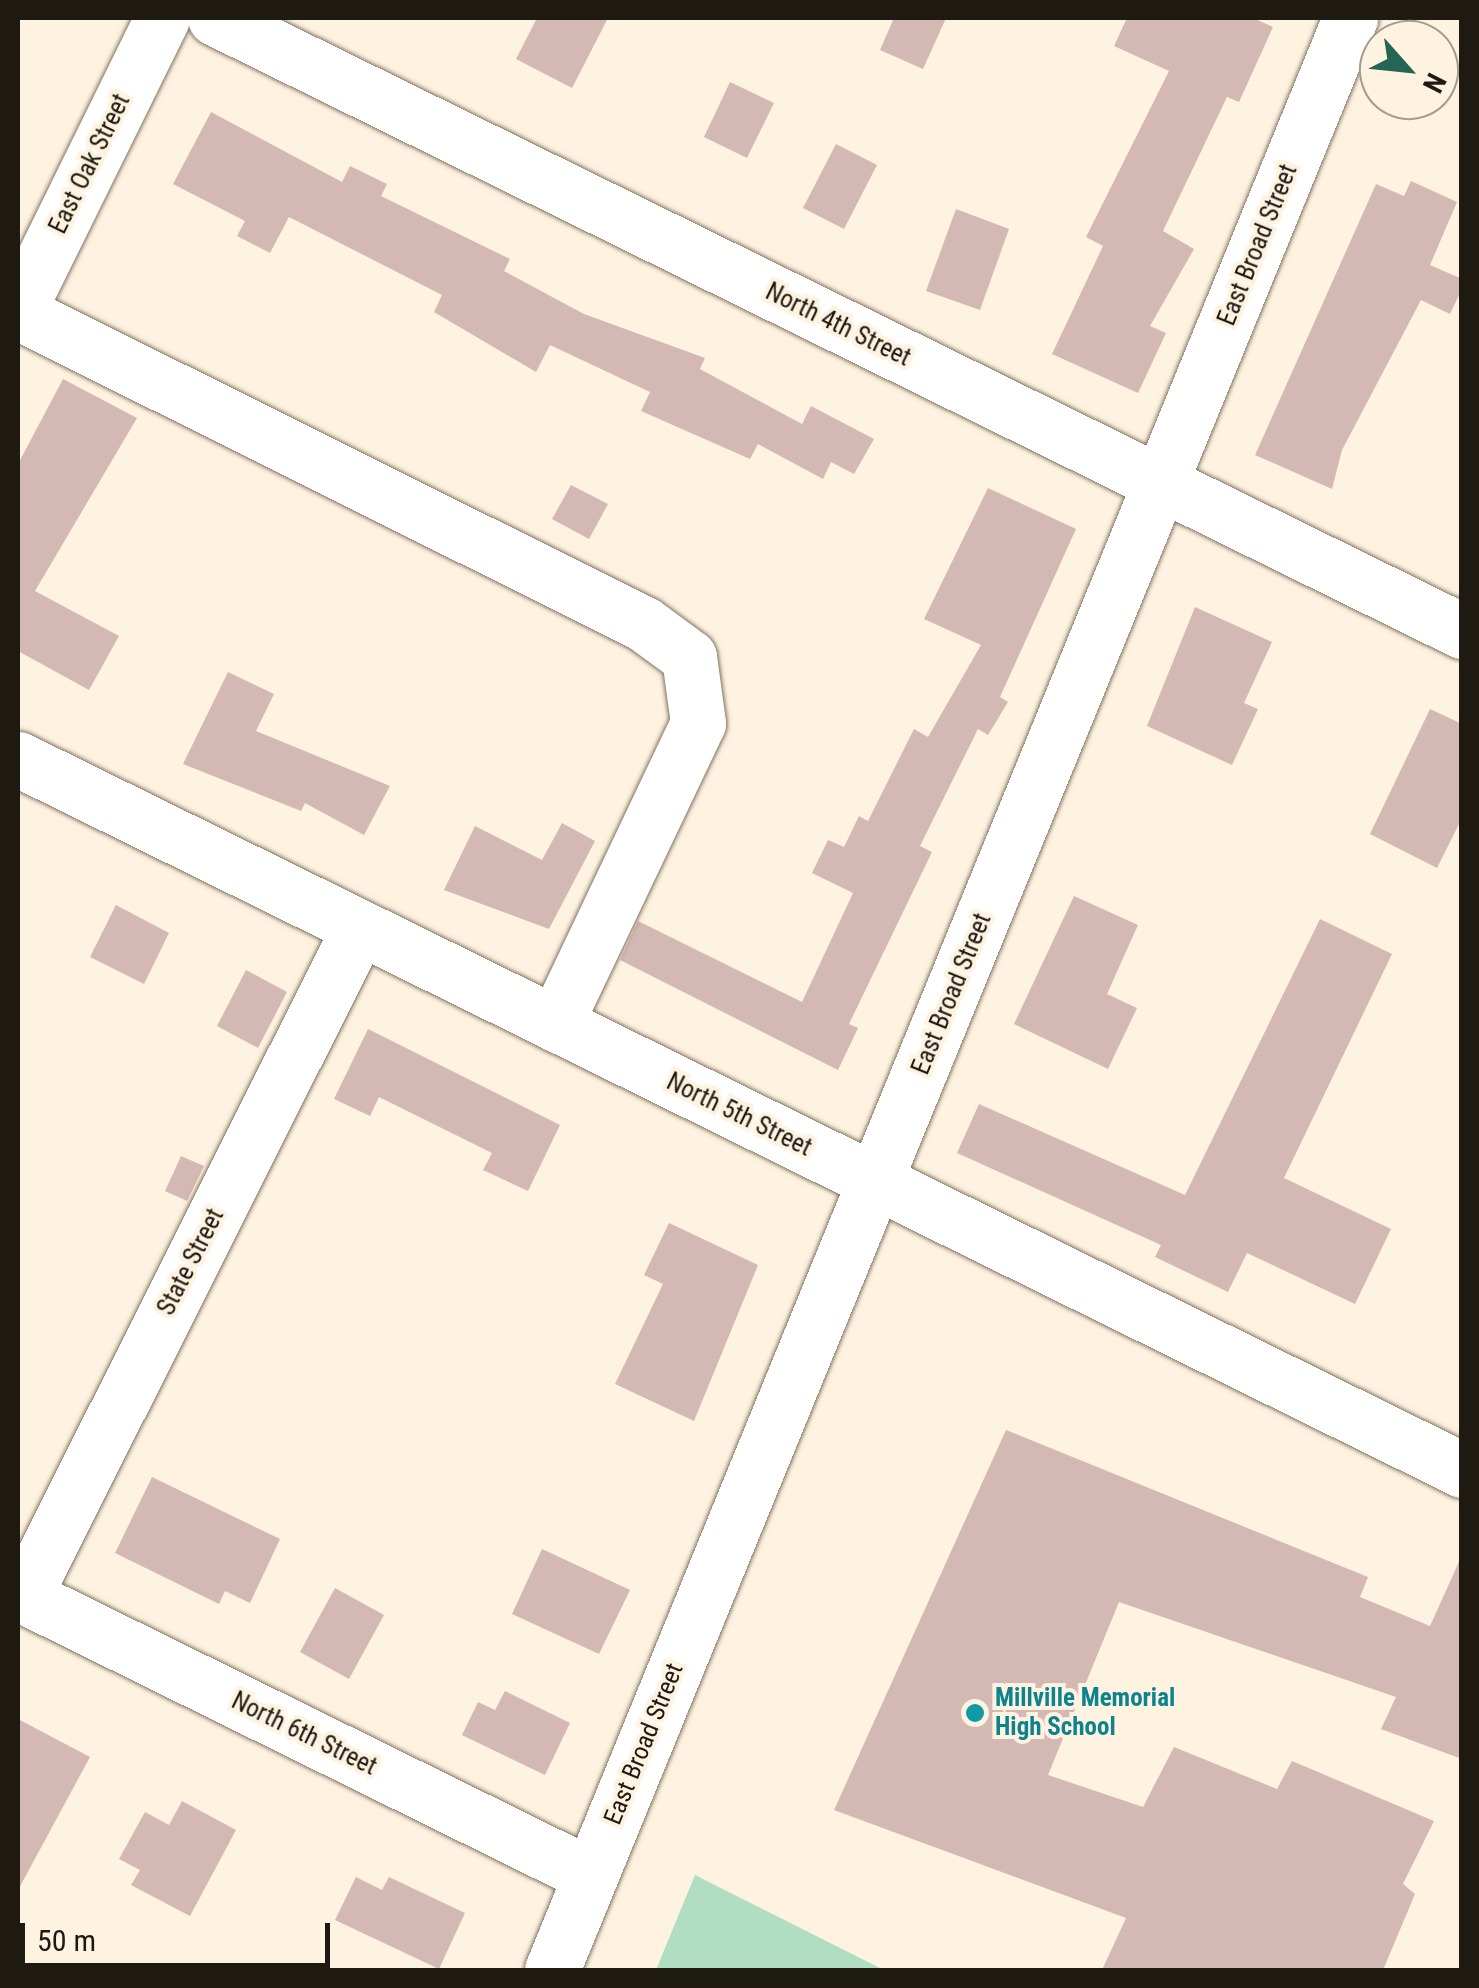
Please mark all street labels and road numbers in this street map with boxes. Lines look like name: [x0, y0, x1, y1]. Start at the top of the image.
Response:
street label: East Oak Street: [43, 89, 137, 239]
street label: East Broad Street: [1212, 160, 1304, 330]
street label: North 4th Street: [761, 277, 915, 373]
street label: East Broad Street: [906, 909, 998, 1079]
street label: North 5th Street: [662, 1067, 816, 1163]
street label: State Street: [151, 1204, 231, 1320]
street label: East Broad Street: [598, 1659, 690, 1829]
street label: North 6th Street: [227, 1686, 381, 1782]

